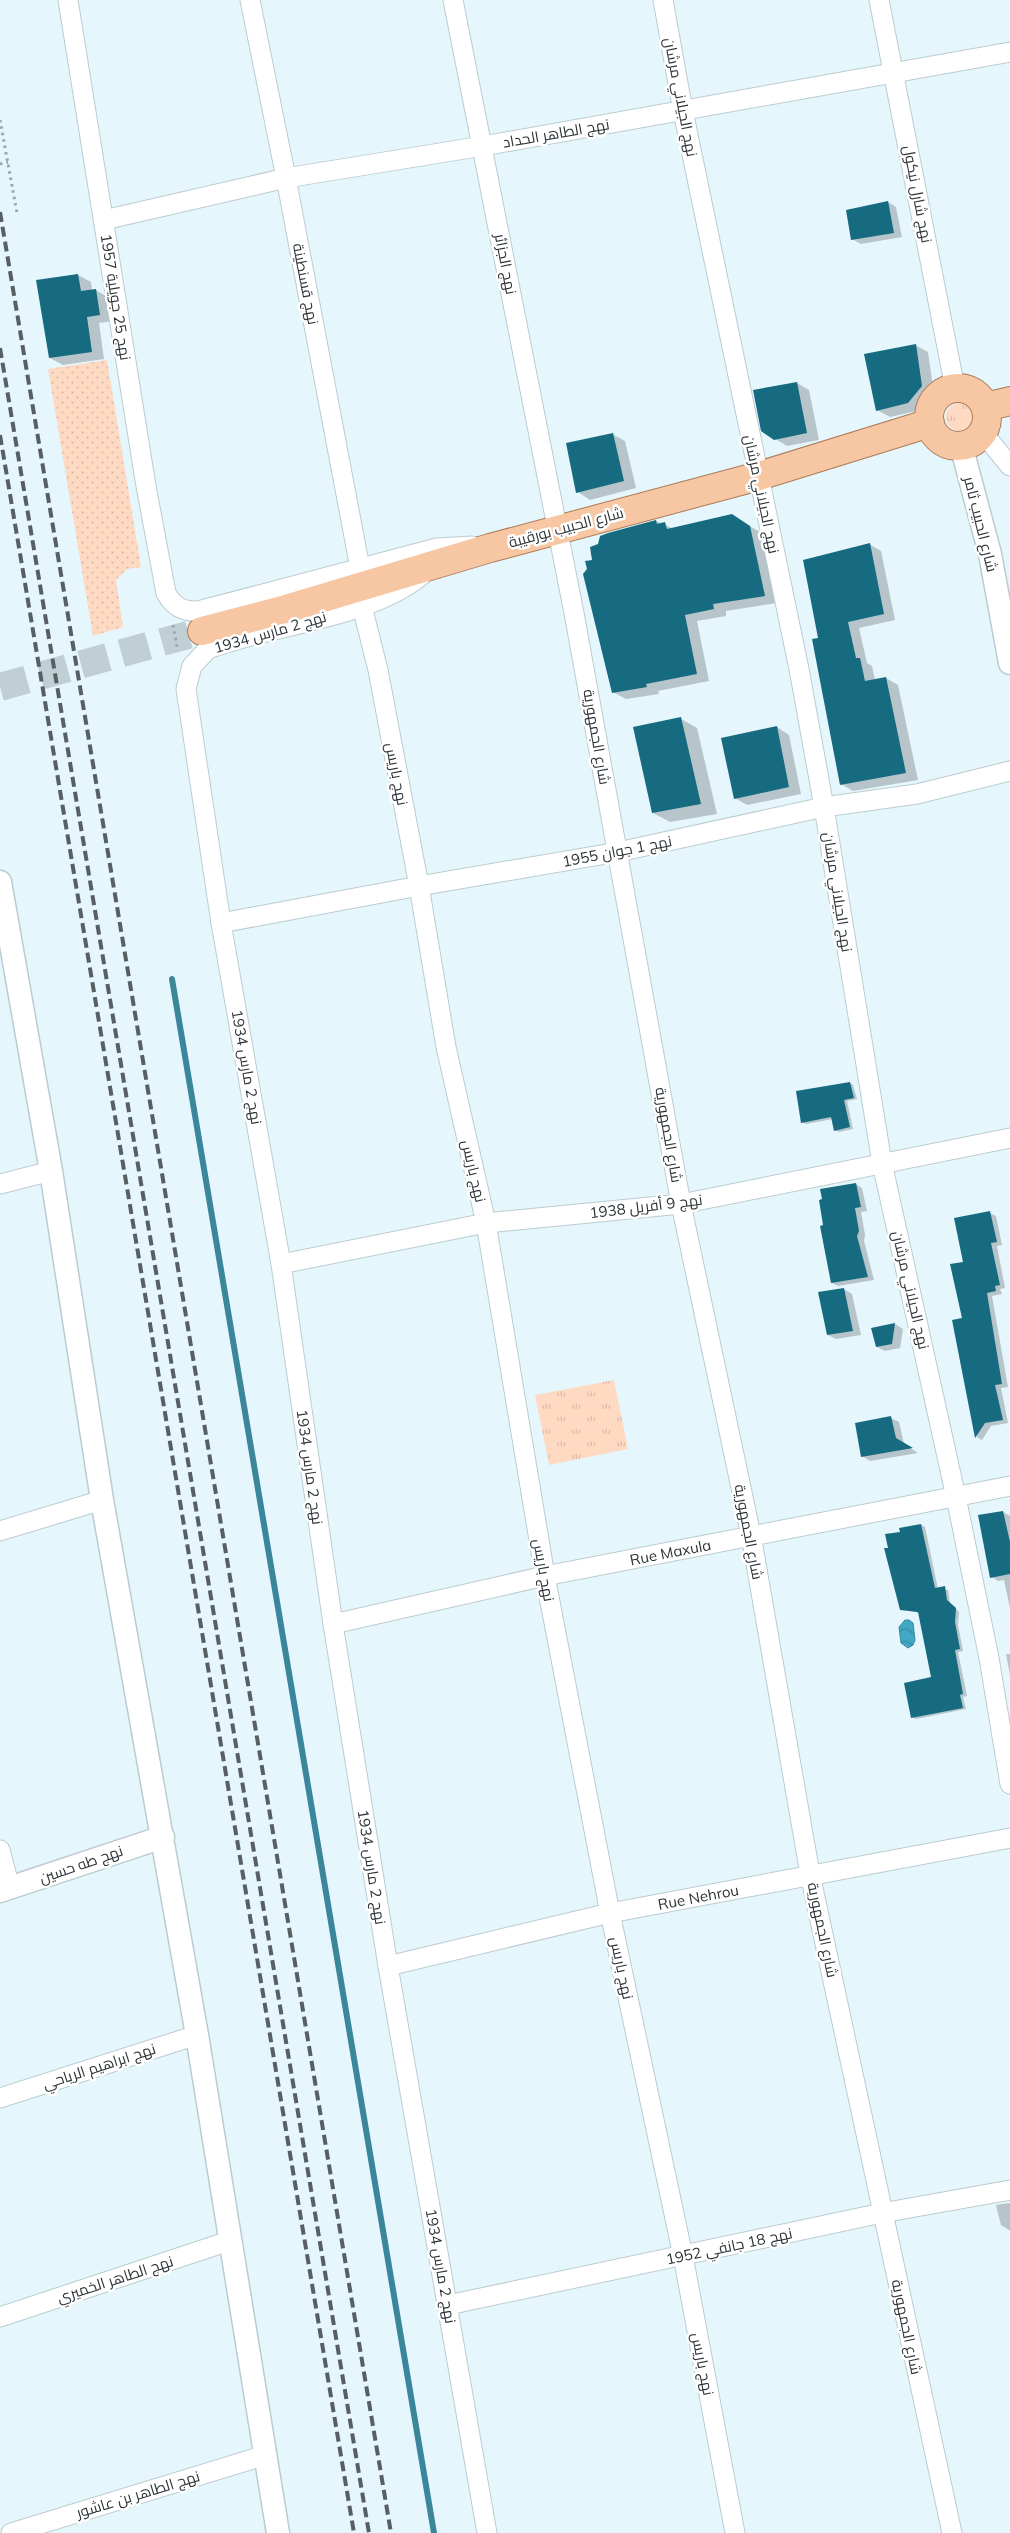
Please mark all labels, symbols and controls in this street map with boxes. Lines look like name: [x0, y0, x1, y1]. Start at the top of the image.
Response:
street label: نهج الجيلاني مرشان: [657, 36, 702, 159]
street label: نهج الطاهر الحداد: [501, 114, 611, 154]
street label: نهج شارل نيكول: [897, 144, 937, 245]
street label: نهج الجزائر: [489, 231, 521, 296]
street label: نهج 25 جويلية 1957: [95, 232, 135, 362]
street label: نهج قسنطينة: [287, 242, 323, 327]
street label: نهج الجيلاني مرشان: [737, 433, 784, 556]
street label: شارع الحبيب ثامر: [958, 473, 1002, 574]
street label: شارع الحبيب بورقيبة: [506, 503, 626, 553]
street label: نهج 2 مارس 1934: [211, 607, 329, 659]
street label: شارع الجمهورية: [577, 688, 615, 787]
street label: نهج باريس: [380, 741, 412, 807]
street label: نهج 1 جوان 1955: [561, 831, 674, 873]
street label: نهج الجيلاني مرشان: [816, 831, 857, 954]
street label: نهج 2 مارس 1934: [226, 1008, 266, 1126]
street label: شارع الجمهورية: [649, 1086, 687, 1185]
street label: نهج باريس: [456, 1138, 490, 1205]
street label: نهج 9 أفريل 1938: [589, 1190, 704, 1224]
street label: نهج الجيلاني مرشان: [885, 1229, 934, 1352]
street label: نهج 2 مارس 1934: [291, 1408, 327, 1526]
street label: شارع الجمهورية: [728, 1483, 768, 1582]
street label: Rue Maxula: [628, 1535, 713, 1569]
street label: نهج باريس: [527, 1537, 559, 1603]
street label: نهج 2 مارس 1934: [352, 1808, 390, 1926]
street label: نهج طه حسين: [37, 1841, 126, 1889]
street label: Rue Nehrou: [656, 1880, 740, 1913]
street label: شارع الجمهورية: [802, 1881, 842, 1980]
street label: نهج باريس: [604, 1935, 638, 2001]
street label: نهج ابراهيم الرياحي: [40, 2039, 159, 2096]
street label: نهج 2 مارس 1934: [420, 2207, 460, 2325]
street label: نهج 18 جانفي 1952: [664, 2223, 795, 2272]
street label: نهج الطاهر الخميري: [54, 2251, 176, 2310]
street label: شارع الجمهورية: [886, 2278, 926, 2377]
street label: نهج باريس: [686, 2331, 718, 2397]
street label: نهج الطاهر بن عاشور: [73, 2466, 203, 2524]

